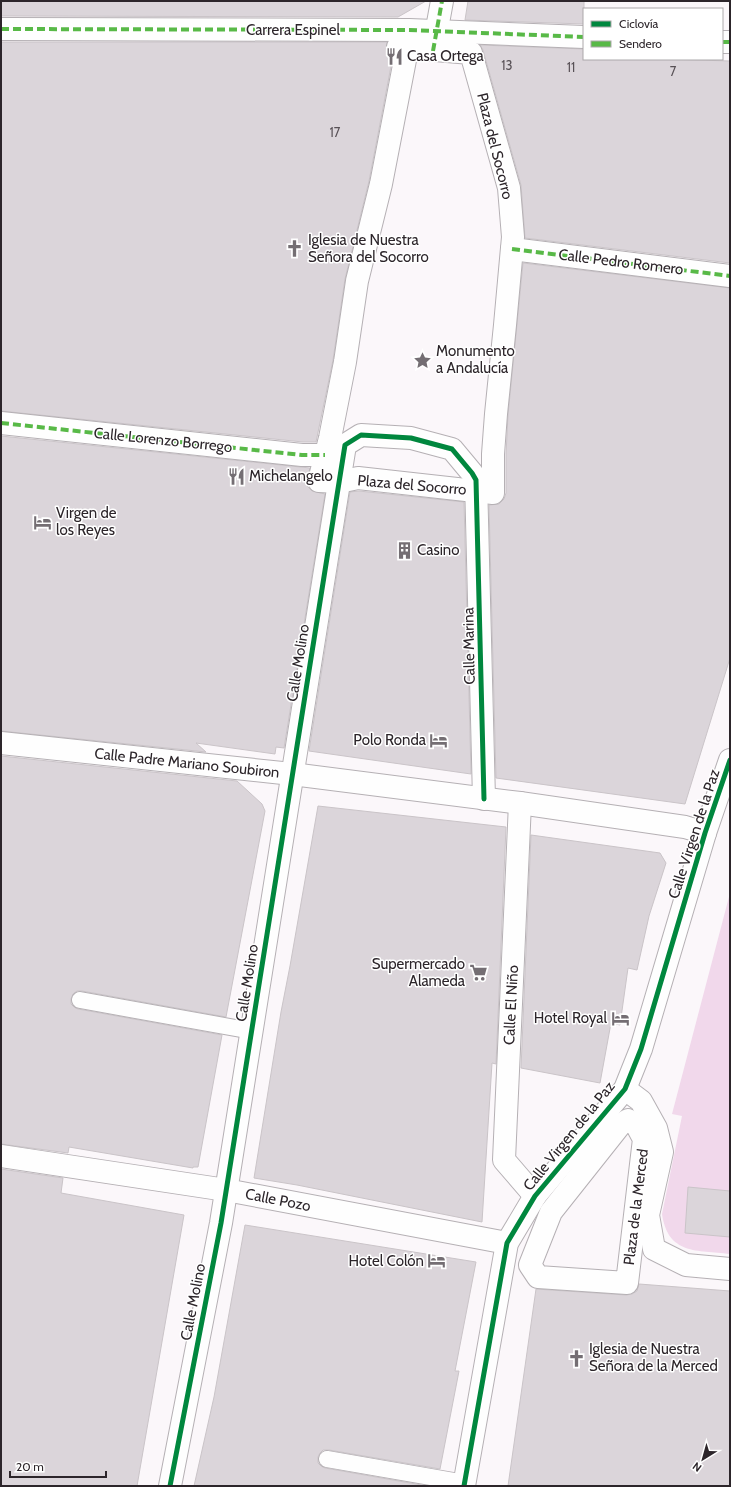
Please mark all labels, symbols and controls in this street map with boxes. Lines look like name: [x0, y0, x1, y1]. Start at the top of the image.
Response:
legend: [583, 8, 723, 60]
text: Ciclovía: [619, 16, 658, 31]
street label: Carrera Espinel: [246, 21, 341, 39]
text: Sendero: [619, 36, 662, 51]
restaurant icon: Casa Ortega: [384, 46, 404, 66]
place label: Casa Ortega: [407, 47, 485, 65]
house number: 13: [501, 57, 513, 73]
house number: 11: [567, 59, 575, 75]
house number: 7: [670, 63, 677, 79]
street label: Plaza del Socorro: [473, 91, 517, 201]
house number: 17: [330, 124, 341, 140]
place label: Iglesia de Nuestra Señora del Socorro: [308, 231, 429, 266]
church icon: Iglesia de Nuestra Señora del Socorro: [285, 239, 305, 259]
street label: Calle Pedro Romero: [558, 245, 684, 279]
place label: Monumento a Andalucía: [436, 342, 515, 377]
place icon: Monumento a Andalucía: [413, 350, 433, 370]
street label: Calle Lorenzo Borrego: [93, 424, 233, 456]
restaurant icon: Michelangelo: [226, 466, 246, 486]
place label: Michelangelo: [249, 467, 333, 485]
street label: Plaza del Socorro: [357, 471, 467, 499]
place label: Virgen de los Reyes: [56, 504, 117, 539]
hotel icon: Virgen de los Reyes: [33, 512, 53, 532]
building icon: Casino: [394, 540, 414, 560]
place label: Casino: [417, 541, 459, 559]
street label: Calle Marina: [459, 606, 479, 685]
street label: Calle Molino: [283, 623, 313, 703]
hotel icon: Polo Ronda: [429, 730, 449, 750]
place label: Polo Ronda: [353, 731, 427, 749]
street label: Calle Padre Mariano Soubiron: [94, 744, 280, 782]
street label: Calle Virgen de la Paz: [665, 767, 723, 901]
street label: Calle Molino: [232, 943, 262, 1023]
place label: Supermercado Alameda: [372, 955, 466, 990]
supermarket icon: Supermercado Alameda: [468, 963, 488, 983]
street label: Calle El Niño: [500, 965, 522, 1045]
hotel icon: Hotel Royal: [610, 1008, 630, 1028]
place label: Hotel Royal: [534, 1009, 607, 1027]
street label: Calle Virgen de la Paz: [519, 1078, 619, 1194]
street label: Plaza de la Merced: [620, 1148, 652, 1266]
street label: Calle Pozo: [244, 1185, 312, 1215]
hotel icon: Hotel Colón: [427, 1251, 447, 1271]
place label: Hotel Colón: [349, 1252, 424, 1270]
street label: Calle Molino: [177, 1262, 209, 1342]
place label: Iglesia de Nuestra Señora de la Merced: [589, 1340, 718, 1375]
church icon: Iglesia de Nuestra Señora de la Merced: [566, 1348, 586, 1368]
north arrow: [683, 1439, 723, 1479]
scale bar: [10, 1453, 106, 1479]
text: 20 m: [16, 1459, 44, 1474]
text: N: [690, 1459, 704, 1475]

